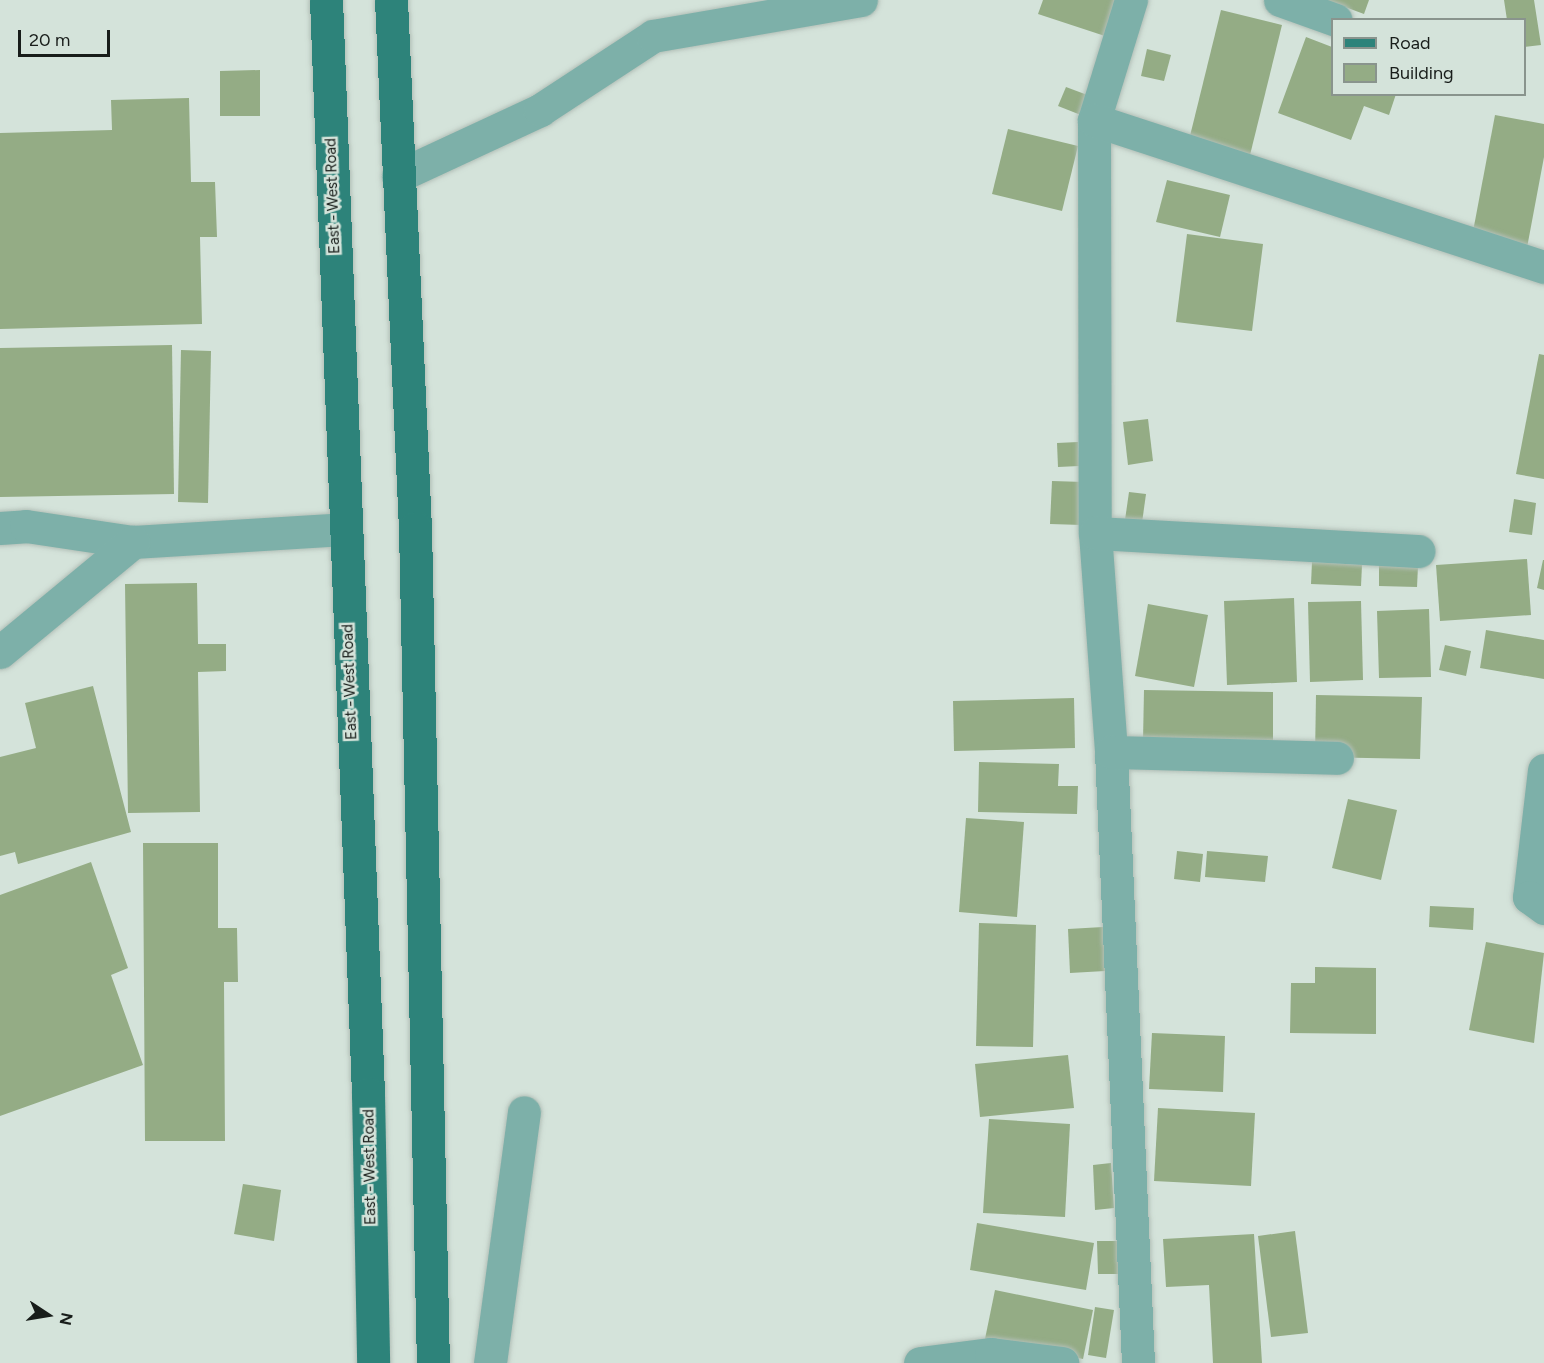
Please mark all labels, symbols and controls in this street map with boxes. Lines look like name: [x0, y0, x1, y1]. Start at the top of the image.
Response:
scale bar: [21, 18, 112, 56]
legend: [1331, 18, 1526, 96]
text: 20 m: [29, 29, 70, 51]
text: Road: [1389, 32, 1430, 54]
text: Building: [1389, 62, 1454, 84]
street label: East - West Road: [322, 138, 344, 254]
street label: East - West Road: [339, 624, 361, 740]
street label: East - West Road: [360, 1109, 380, 1225]
north arrow: [18, 1285, 78, 1345]
text: N: [56, 1311, 77, 1327]

